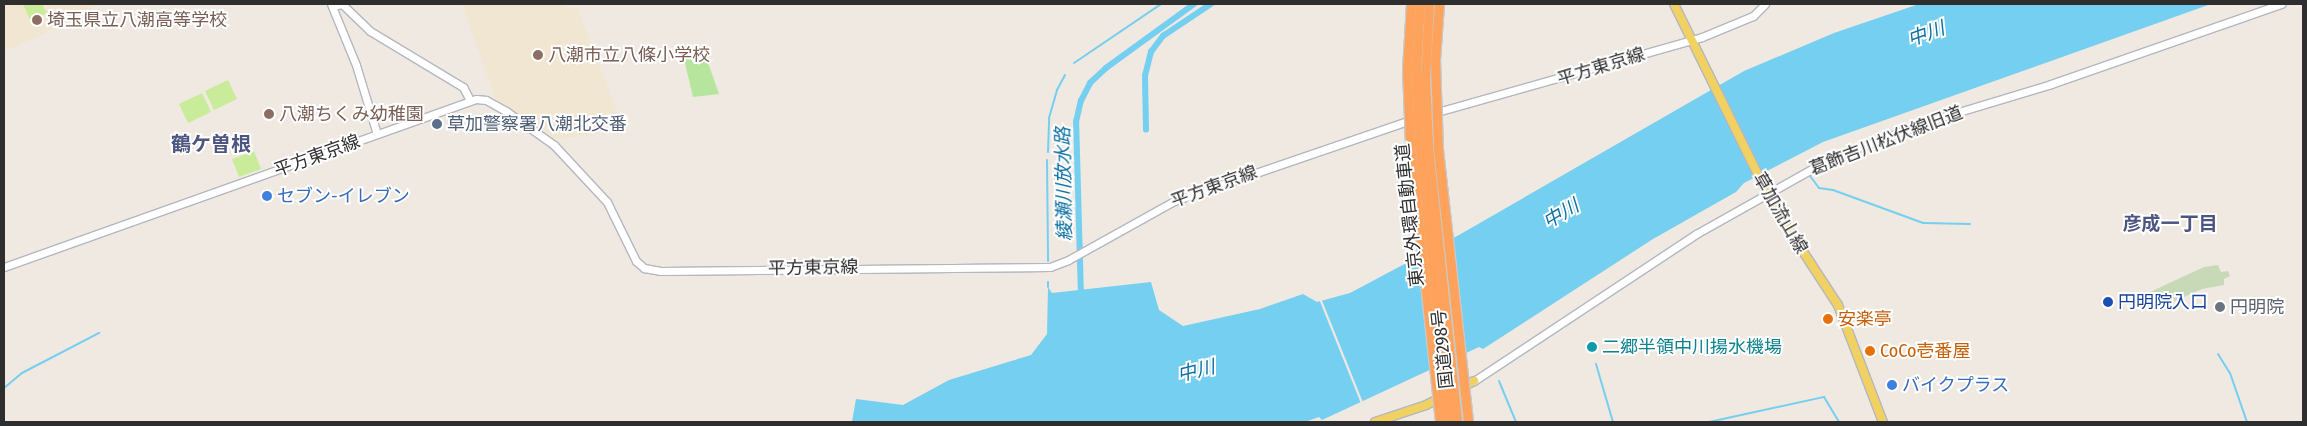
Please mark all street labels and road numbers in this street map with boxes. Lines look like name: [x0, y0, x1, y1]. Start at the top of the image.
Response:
street label: 平方東京線: [1555, 44, 1647, 90]
street label: 葛飾吉川松伏線旧道: [1807, 102, 1965, 180]
street label: 平方東京線: [271, 130, 363, 182]
street label: 東京外環自動車道: [1392, 142, 1428, 288]
street label: 平方東京線: [1168, 161, 1260, 213]
street label: 草加流山線: [1748, 169, 1812, 257]
street label: 平方東京線: [768, 256, 858, 280]
street label: 国道298号: [1428, 308, 1458, 390]

